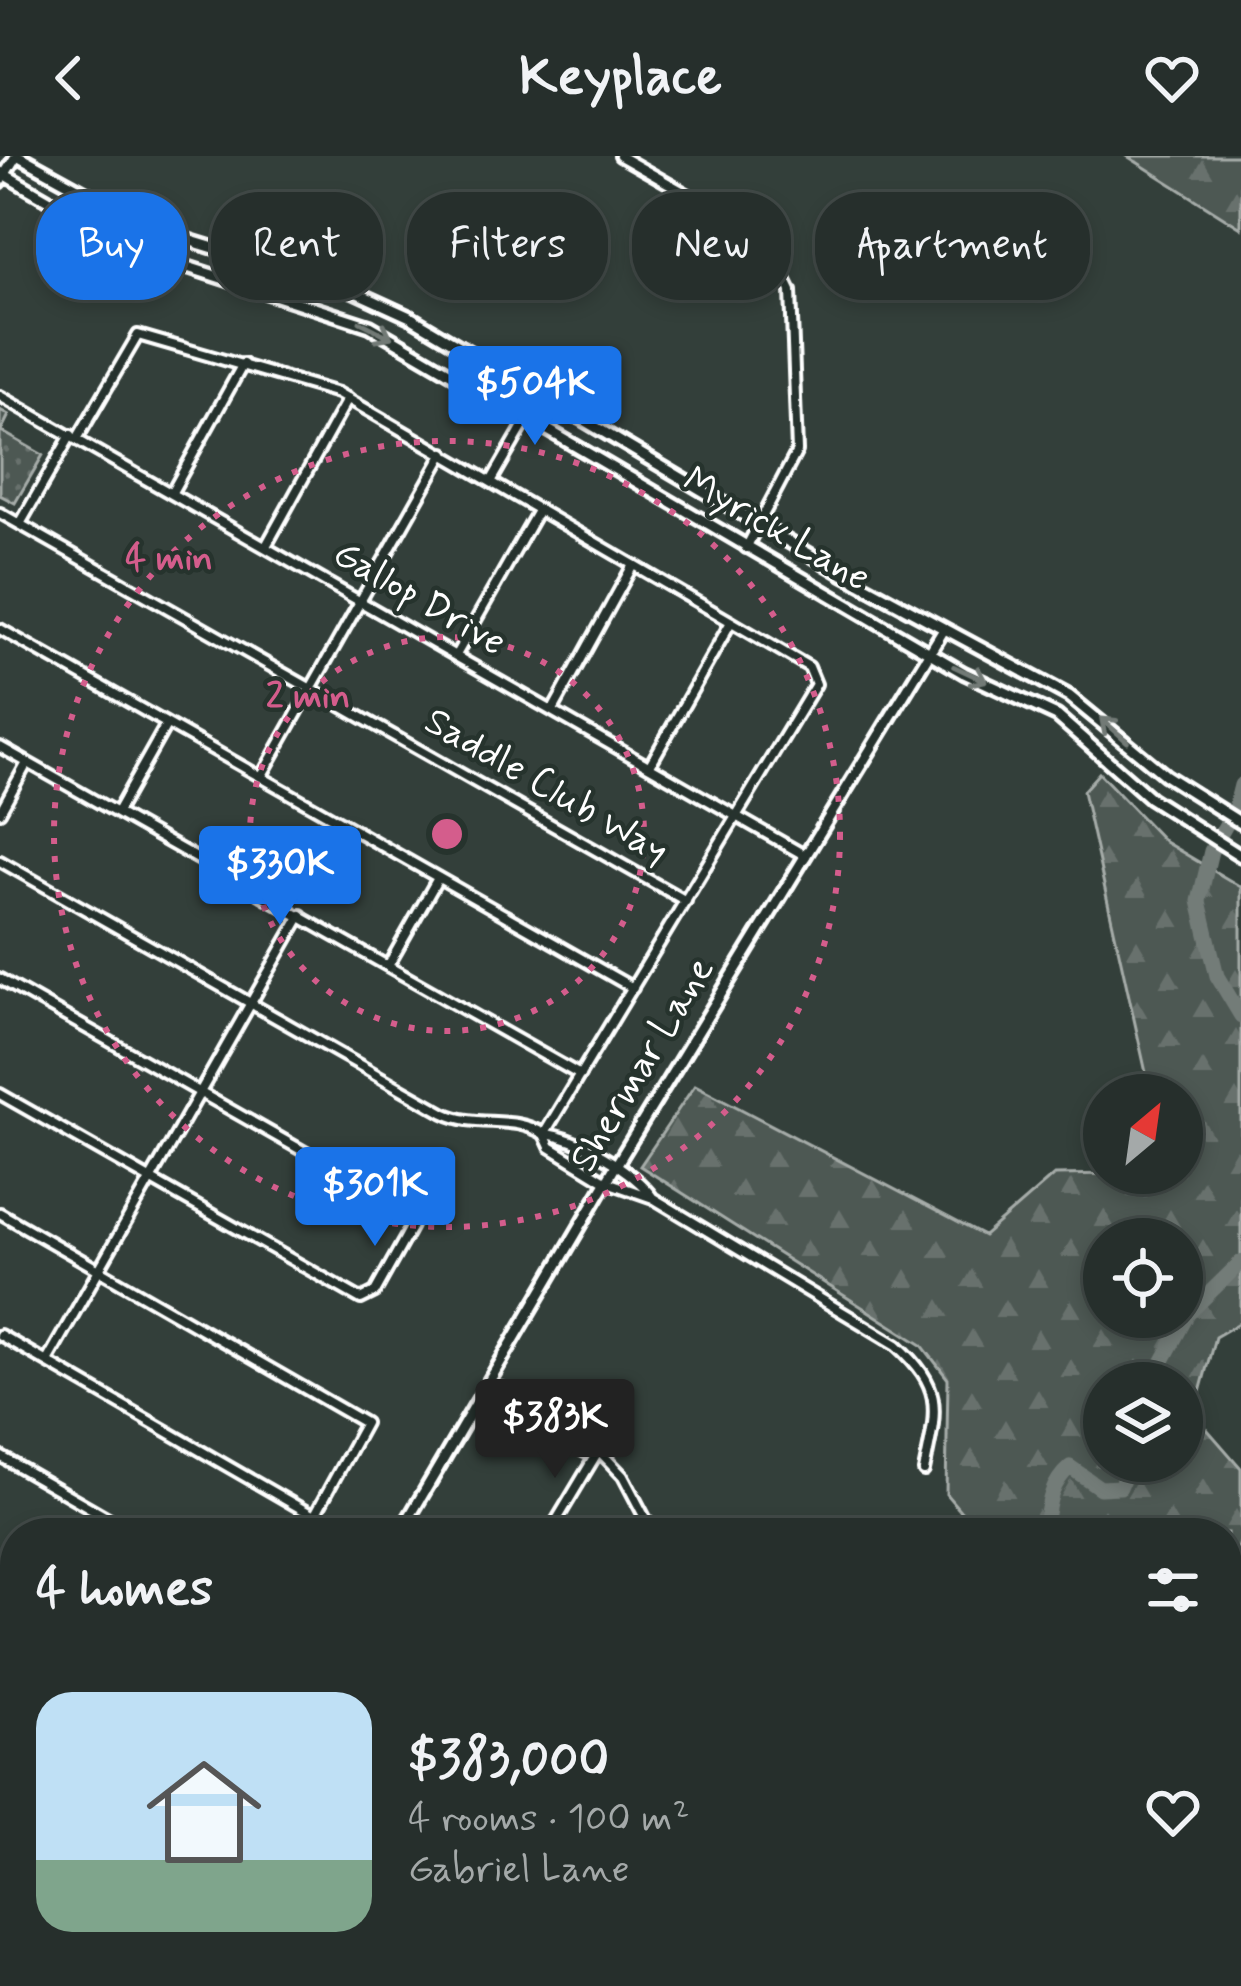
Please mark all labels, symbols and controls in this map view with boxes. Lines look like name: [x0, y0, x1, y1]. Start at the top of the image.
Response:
text: Keyplace: [519, 43, 722, 114]
icon: back: [36, 45, 102, 111]
icon: heart: [1139, 45, 1205, 111]
chip: Buy: [36, 192, 187, 300]
chip: Rent: [211, 192, 383, 300]
chip: Filters: [407, 192, 608, 300]
chip: New: [632, 192, 791, 300]
chip: Apartment: [815, 192, 1090, 300]
one-way arrow: [358, 320, 394, 343]
pin: $504K: [451, 346, 619, 448]
text: $504K: [475, 359, 595, 410]
street label: Myrick Lane: [673, 456, 879, 604]
street label: Gallop Drive: [323, 529, 515, 669]
text: 4 min: [125, 536, 213, 583]
one-way arrow: [951, 665, 987, 687]
text: 2 min: [266, 674, 350, 721]
street label: Saddle Club Way: [415, 697, 677, 877]
one-way arrow: [1099, 717, 1130, 744]
centre of rings: [426, 813, 468, 855]
pin: $330K: [196, 826, 364, 928]
text: $330K: [226, 839, 334, 890]
street label: Shermar Lane: [559, 948, 727, 1182]
north arrow: [1083, 1074, 1203, 1194]
map controls: [1083, 1074, 1203, 1482]
pin: $301K: [291, 1147, 459, 1249]
text: $301K: [322, 1160, 428, 1211]
button: locate: [1083, 1218, 1203, 1338]
button: layers: [1083, 1362, 1203, 1482]
pin: $383K: [471, 1379, 639, 1481]
text: $383K: [502, 1392, 608, 1443]
text: 4 homes: [36, 1557, 213, 1623]
icon: filters: [1140, 1557, 1206, 1623]
text: $383,000: [408, 1728, 609, 1794]
icon: home: [132, 1740, 276, 1884]
icon: heart: [1140, 1779, 1206, 1845]
text: 4 rooms · 100 m²: [408, 1794, 690, 1845]
text: Gabriel Lane: [408, 1845, 630, 1896]

